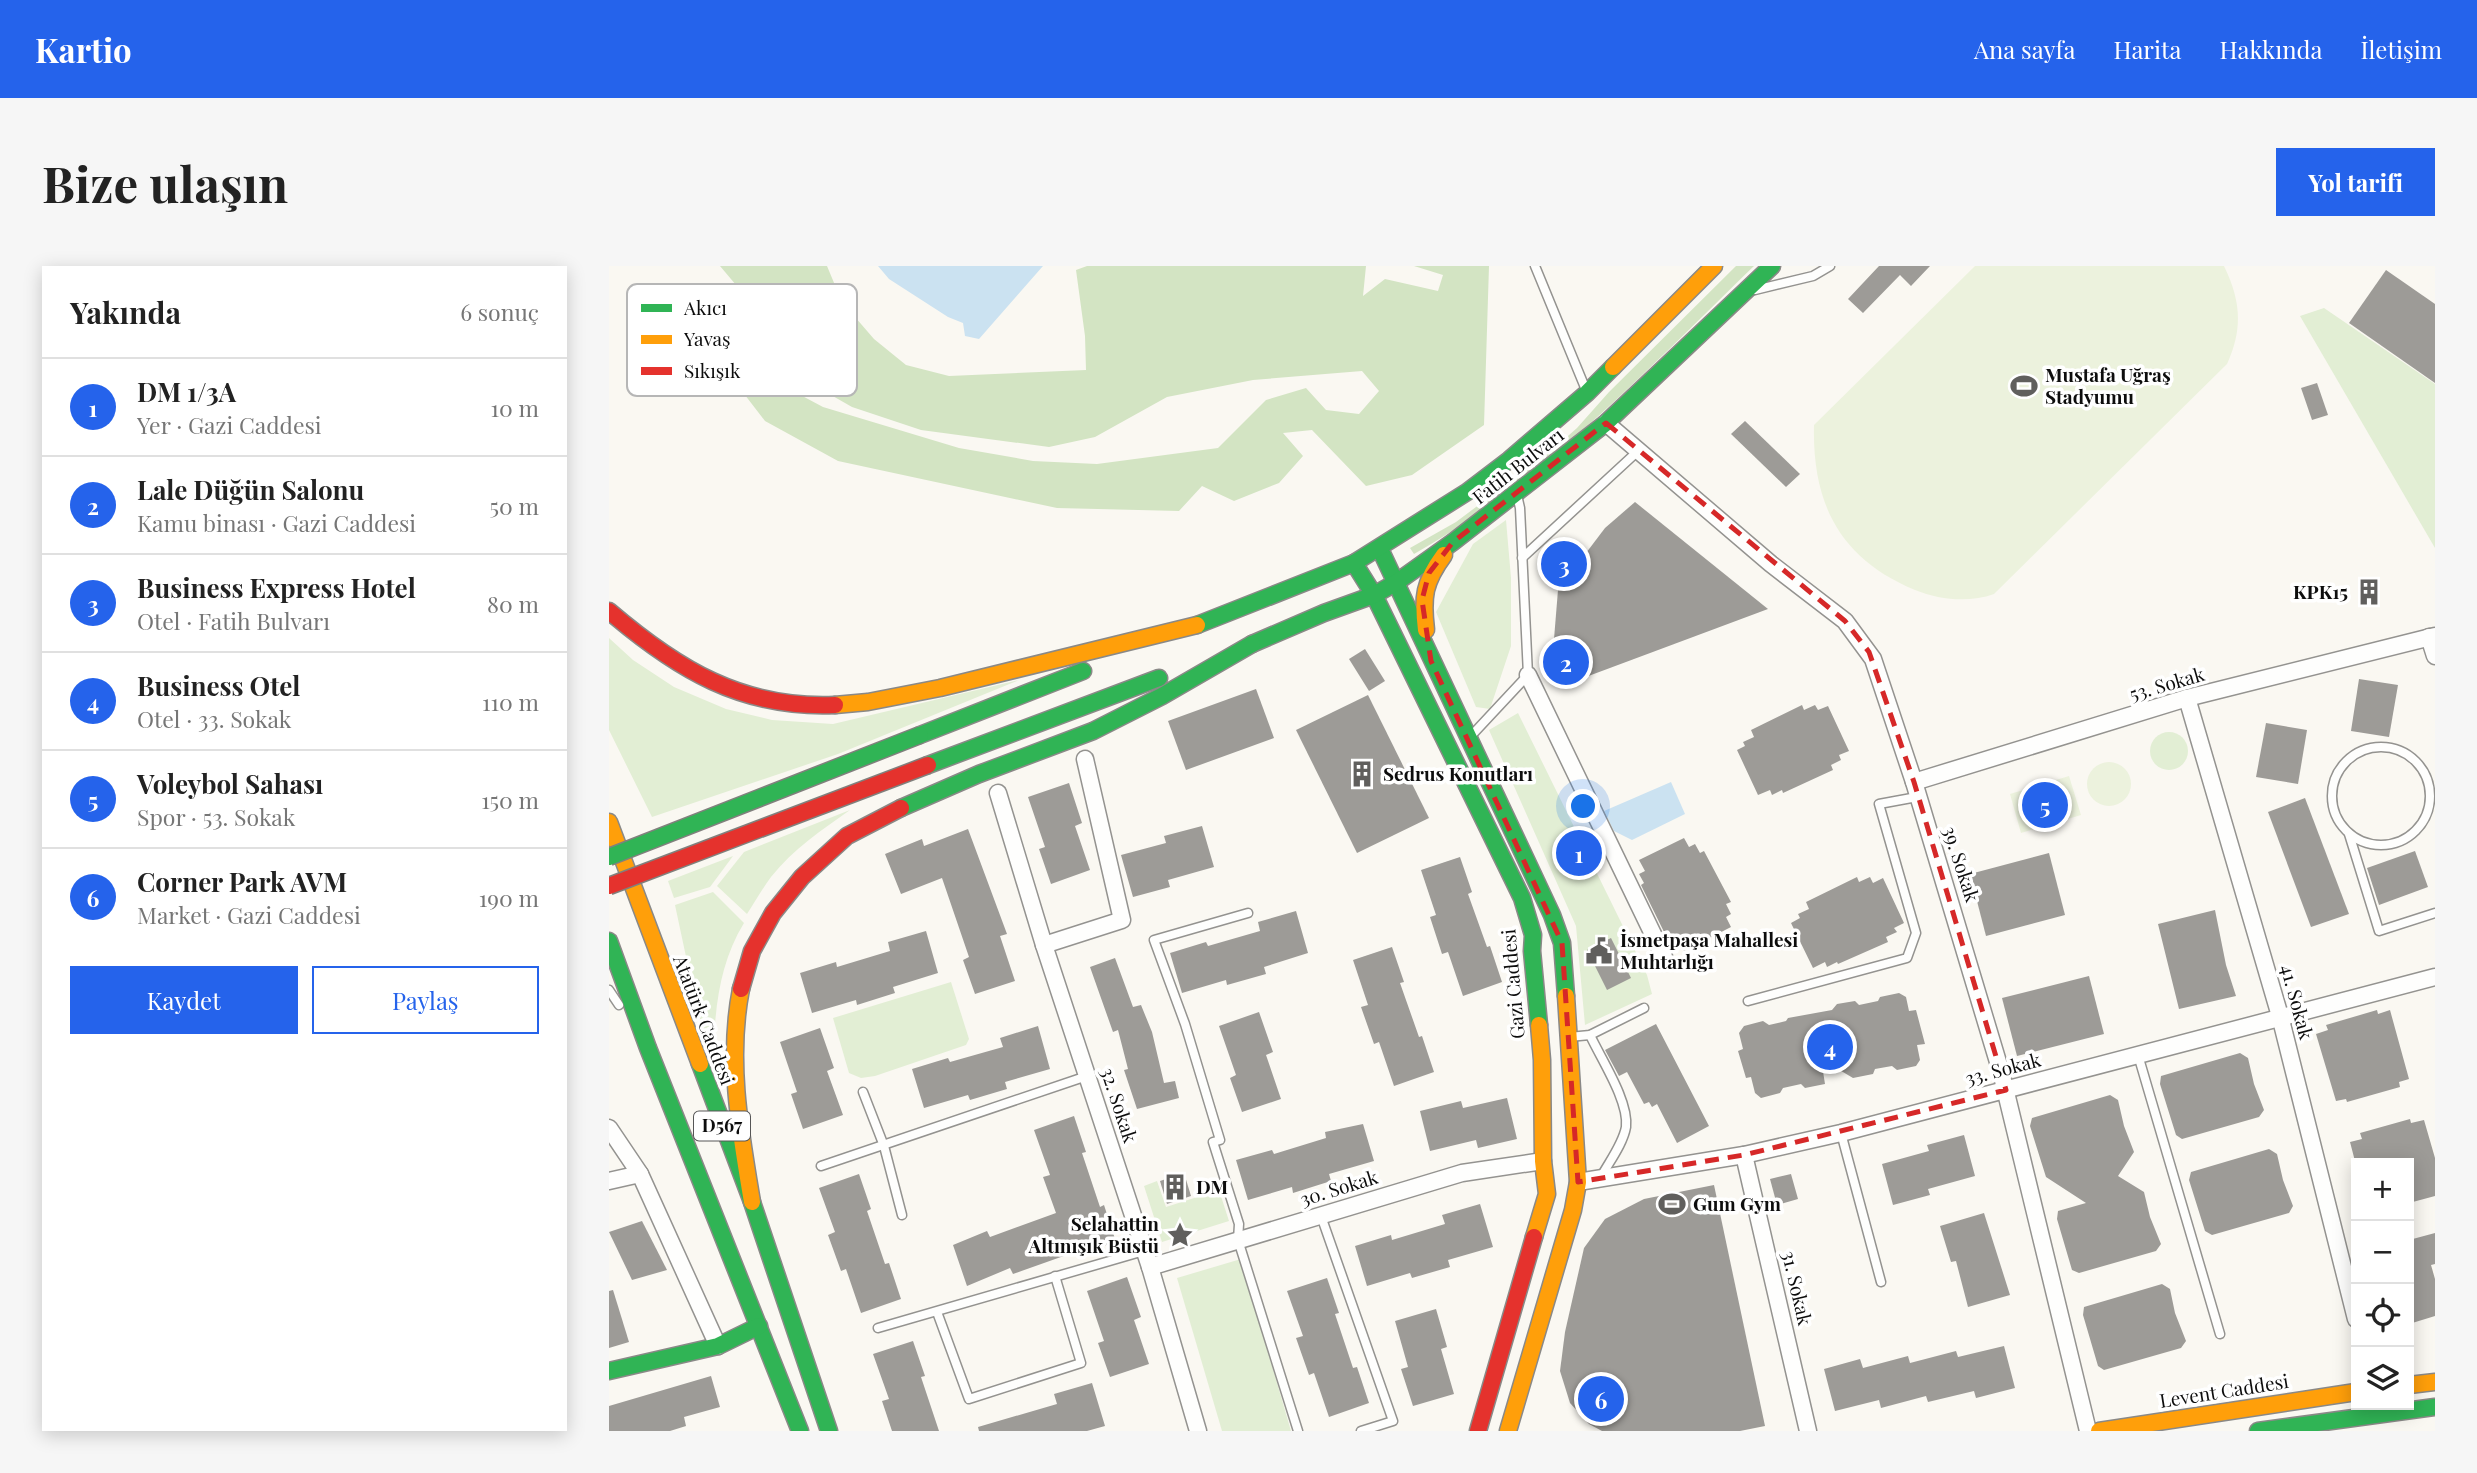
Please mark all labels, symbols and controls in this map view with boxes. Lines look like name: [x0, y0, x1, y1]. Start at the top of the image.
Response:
text: Kartio: [35, 27, 132, 71]
text: Ana sayfa: [1974, 33, 2075, 65]
text: Harita: [2113, 33, 2182, 65]
text: Hakkında: [2220, 33, 2322, 65]
text: İletişim: [2360, 33, 2442, 65]
button: Yol tarifi: [2276, 148, 2435, 216]
text: Bize ulaşın: [42, 150, 288, 215]
legend: [627, 284, 857, 396]
text: Yakında: [70, 292, 181, 332]
text: Akıcı: [683, 294, 727, 320]
text: 6 sonuç: [460, 296, 539, 327]
text: Yavaş: [683, 325, 731, 351]
text: Sıkışık: [684, 357, 741, 383]
place label: Mustafa Uğraş Stadyumu: [2045, 361, 2171, 409]
sports icon: Mustafa Uğraş Stadyumu: [2009, 371, 2039, 401]
text: DM 1/3A: [137, 374, 236, 409]
text: 1: [89, 392, 97, 423]
text: 10 m: [491, 392, 539, 423]
text: Yer · Gazi Caddesi: [137, 409, 322, 440]
street label: Fatih Bulvarı: [1466, 421, 1569, 509]
text: Lale Düğün Salonu: [137, 472, 364, 507]
text: 2: [87, 490, 99, 521]
text: 50 m: [490, 490, 539, 521]
text: Kamu binası · Gazi Caddesi: [137, 507, 416, 538]
pin: 3: [1541, 538, 1587, 590]
text: Business Express Hotel: [137, 570, 416, 605]
building icon: KPK15: [2354, 577, 2384, 607]
place label: KPK15: [2293, 578, 2348, 604]
text: 3: [87, 588, 99, 619]
text: 80 m: [487, 588, 539, 619]
text: Otel · Fatih Bulvarı: [137, 605, 330, 636]
pin: 2: [1543, 636, 1589, 688]
street label: 53. Sokak: [2126, 660, 2208, 706]
text: Business Otel: [137, 668, 300, 703]
text: 4: [87, 686, 99, 717]
text: 110 m: [482, 686, 539, 717]
text: Otel · 33. Sokak: [137, 703, 292, 734]
building icon: Sedrus Konutları: [1347, 759, 1377, 789]
place label: Sedrus Konutları: [1383, 760, 1533, 786]
text: Voleybol Sahası: [137, 766, 323, 801]
pin: 5: [2022, 779, 2068, 831]
text: 5: [88, 784, 98, 815]
text: 150 m: [481, 784, 539, 815]
your location: [1566, 789, 1600, 823]
text: Spor · 53. Sokak: [137, 801, 295, 832]
street label: 39. Sokak: [1937, 822, 1987, 906]
pin: 1: [1556, 827, 1602, 879]
text: Corner Park AVM: [137, 864, 347, 899]
text: 6: [87, 882, 99, 913]
text: 190 m: [479, 882, 539, 913]
text: Market · Gazi Caddesi: [137, 899, 361, 930]
place label: İsmetpaşa Mahallesi Muhtarlığı: [1620, 926, 1798, 974]
street label: Gazi Caddesi: [1494, 928, 1530, 1040]
public building icon: İsmetpaşa Mahallesi Muhtarlığı: [1584, 936, 1614, 966]
street label: Atatürk Caddesi: [668, 950, 742, 1089]
street label: 41. Sokak: [2275, 961, 2321, 1043]
button: Kaydet: [70, 966, 298, 1034]
button: Paylaş: [312, 966, 539, 1034]
pin: 4: [1807, 1021, 1853, 1073]
street label: 33. Sokak: [1962, 1045, 2044, 1091]
street label: 32. Sokak: [1096, 1064, 1145, 1146]
road number: D567: [694, 1112, 750, 1140]
map controls: [2351, 1158, 2414, 1410]
button: +: [2351, 1158, 2414, 1221]
street label: 30. Sokak: [1297, 1163, 1381, 1211]
building icon: DM: [1160, 1172, 1190, 1202]
place label: DM: [1196, 1173, 1228, 1199]
sports icon: Gum Gym: [1657, 1189, 1687, 1219]
place label: Gum Gym: [1693, 1190, 1781, 1216]
place label: Selahattin Altınışık Büstü: [1028, 1210, 1159, 1258]
place icon: Selahattin Altınışık Büstü: [1165, 1220, 1195, 1250]
button: −: [2351, 1221, 2414, 1284]
street label: 31. Sokak: [1777, 1248, 1819, 1328]
button: locate: [2351, 1284, 2414, 1347]
button: layers: [2351, 1347, 2414, 1410]
street label: Levent Caddesi: [2158, 1367, 2291, 1413]
pin: 6: [1578, 1373, 1624, 1425]

